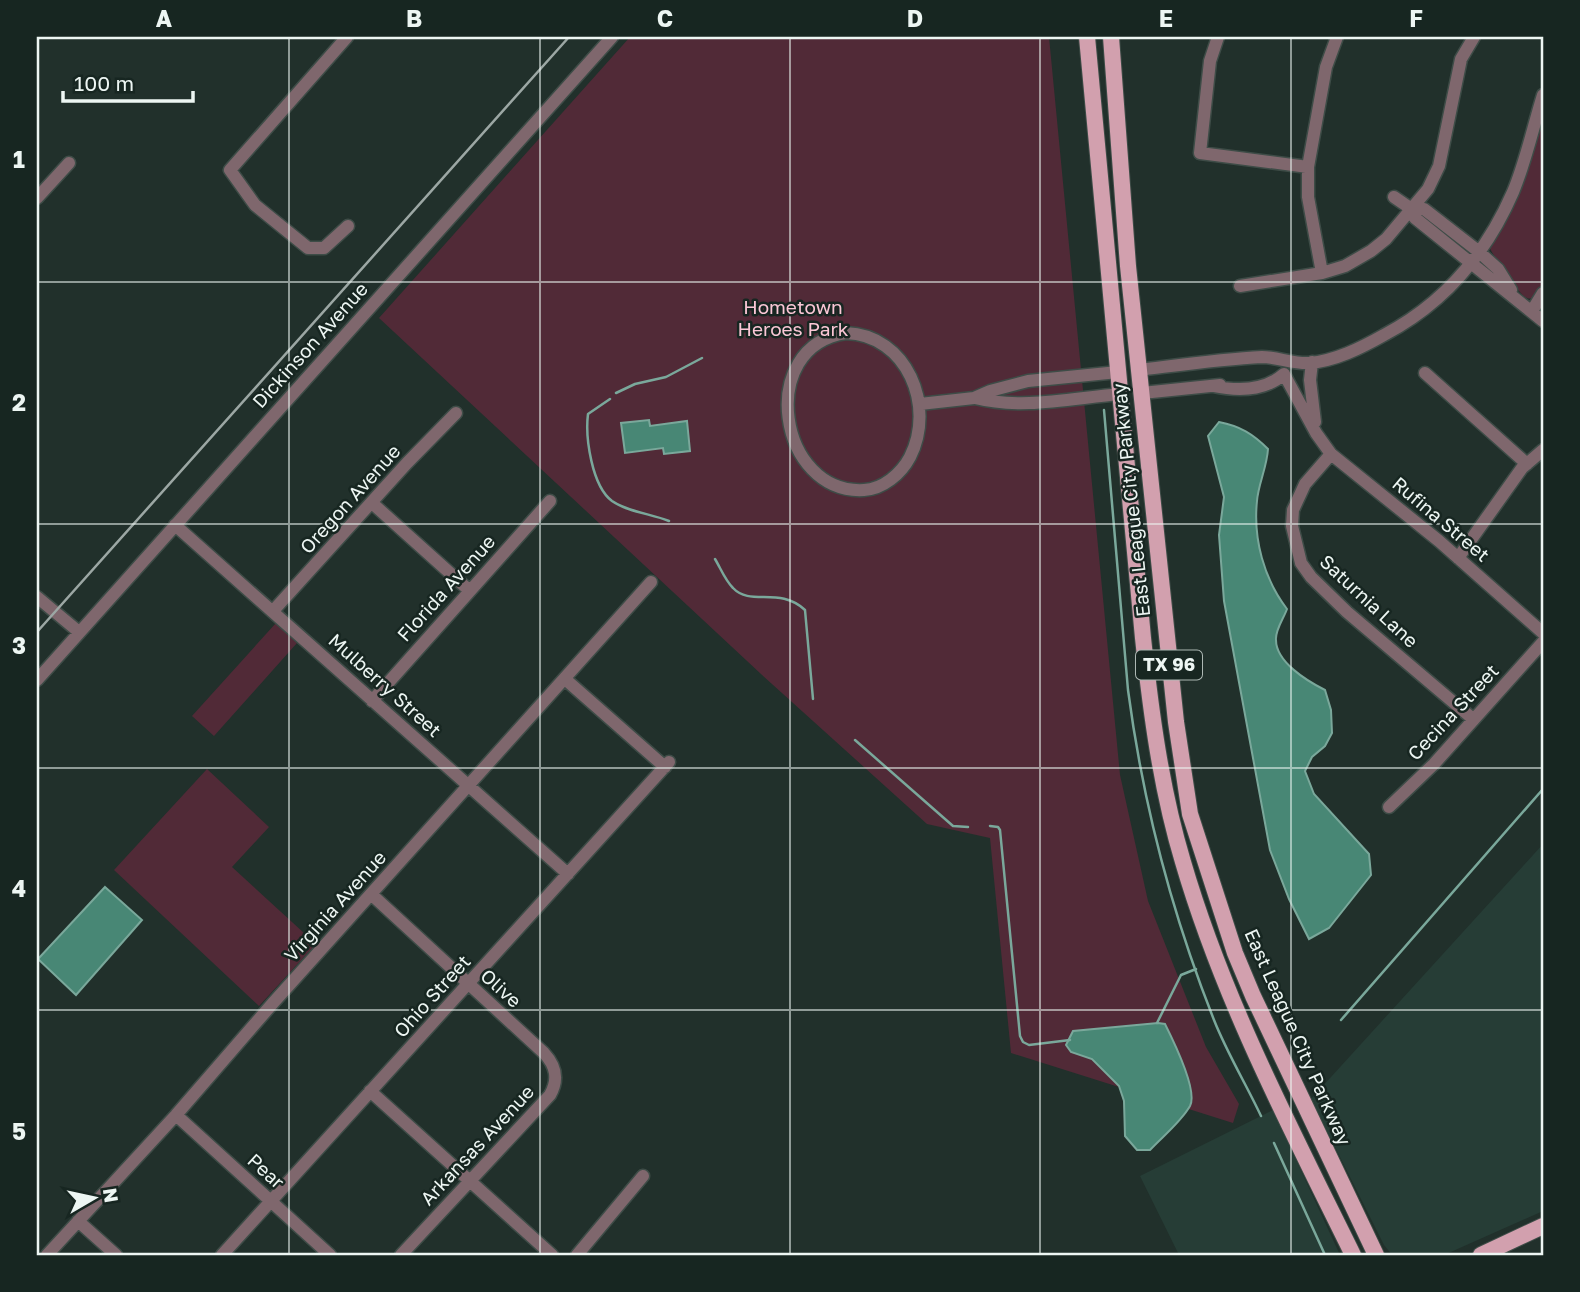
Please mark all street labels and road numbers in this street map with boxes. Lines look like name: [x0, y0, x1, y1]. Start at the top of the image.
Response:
street label: Dickinson Avenue: [247, 277, 372, 412]
street label: East League City Parkway: [1107, 382, 1154, 618]
street label: Oregon Avenue: [295, 439, 405, 558]
street label: Rufina Street: [1388, 471, 1494, 566]
street label: Florida Avenue: [392, 530, 499, 646]
street label: Saturnia Lane: [1315, 549, 1423, 652]
street label: Mulberry Street: [324, 628, 446, 741]
road number: TX 96: [1136, 650, 1202, 680]
street label: Cecina Street: [1402, 659, 1503, 764]
street label: Virginia Avenue: [279, 846, 390, 966]
street label: East League City Parkway: [1240, 925, 1357, 1149]
street label: Ohio Street: [389, 950, 475, 1042]
street label: Olive: [476, 964, 526, 1012]
street label: Arkansas Avenue: [415, 1080, 538, 1209]
street label: Pear: [243, 1148, 290, 1193]

